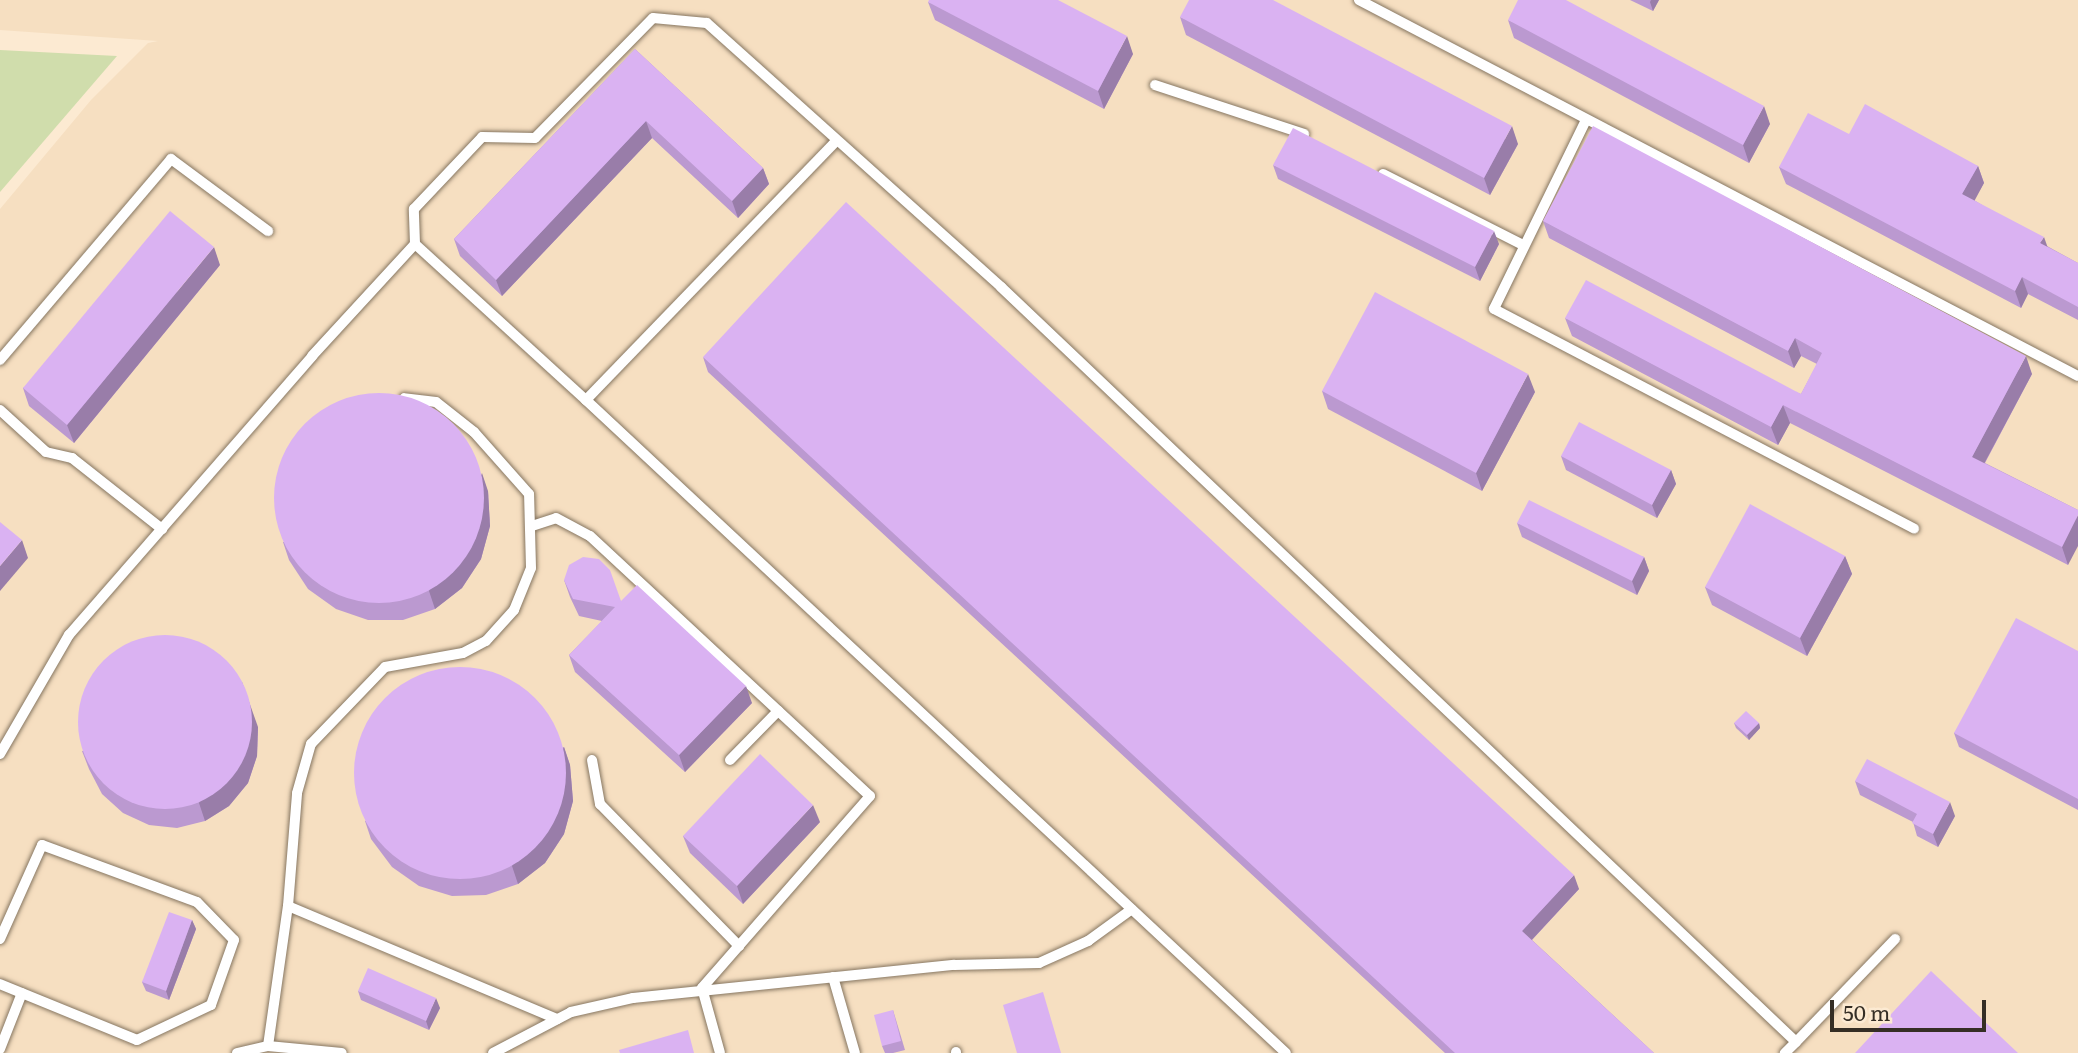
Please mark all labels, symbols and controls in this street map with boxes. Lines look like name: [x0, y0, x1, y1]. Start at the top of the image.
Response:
scale bar: [1833, 986, 1989, 1030]
text: 50 m: [1843, 996, 1890, 1027]

